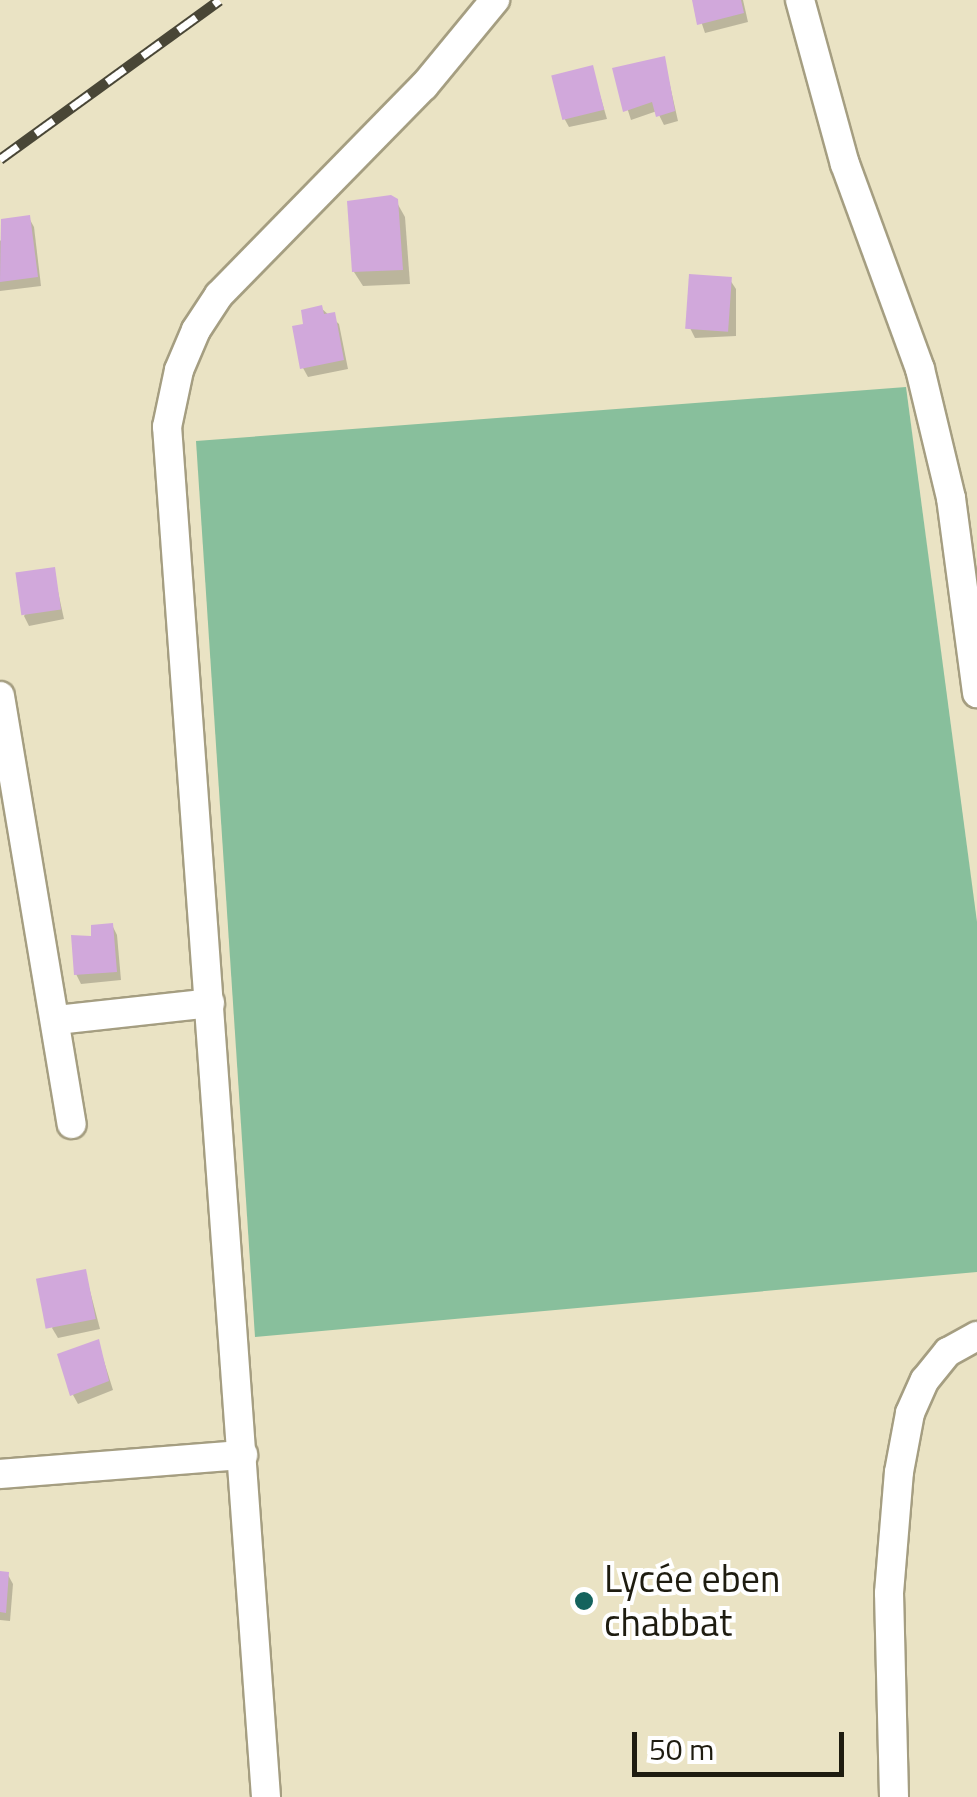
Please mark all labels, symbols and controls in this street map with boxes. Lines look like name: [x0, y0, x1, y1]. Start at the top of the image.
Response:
place label: Lycée eben chabbat: [604, 1556, 780, 1646]
marker: Lycée eben chabbat: [573, 1590, 595, 1612]
scale bar: [637, 1712, 850, 1774]
text: 50 m: [649, 1726, 714, 1772]

